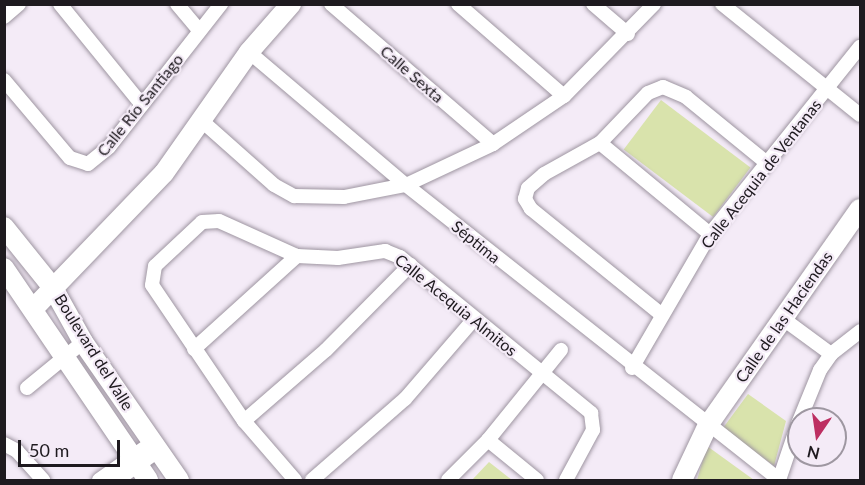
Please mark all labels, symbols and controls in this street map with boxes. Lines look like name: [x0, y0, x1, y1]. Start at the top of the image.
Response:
street label: Calle Sexta: [377, 41, 447, 107]
street label: Calle Río Santiago: [93, 50, 187, 160]
street label: Calle Acequia de Ventanas: [696, 95, 826, 253]
street label: Séptima: [448, 217, 504, 267]
street label: Calle de las Haciendas: [732, 248, 836, 386]
street label: Calle Acequia Almitos: [391, 250, 521, 360]
street label: Boulevard del Valle: [50, 290, 138, 414]
north arrow: [787, 407, 847, 467]
scale bar: [21, 428, 123, 466]
text: 50 m: [29, 439, 69, 461]
text: N: [805, 442, 821, 464]

